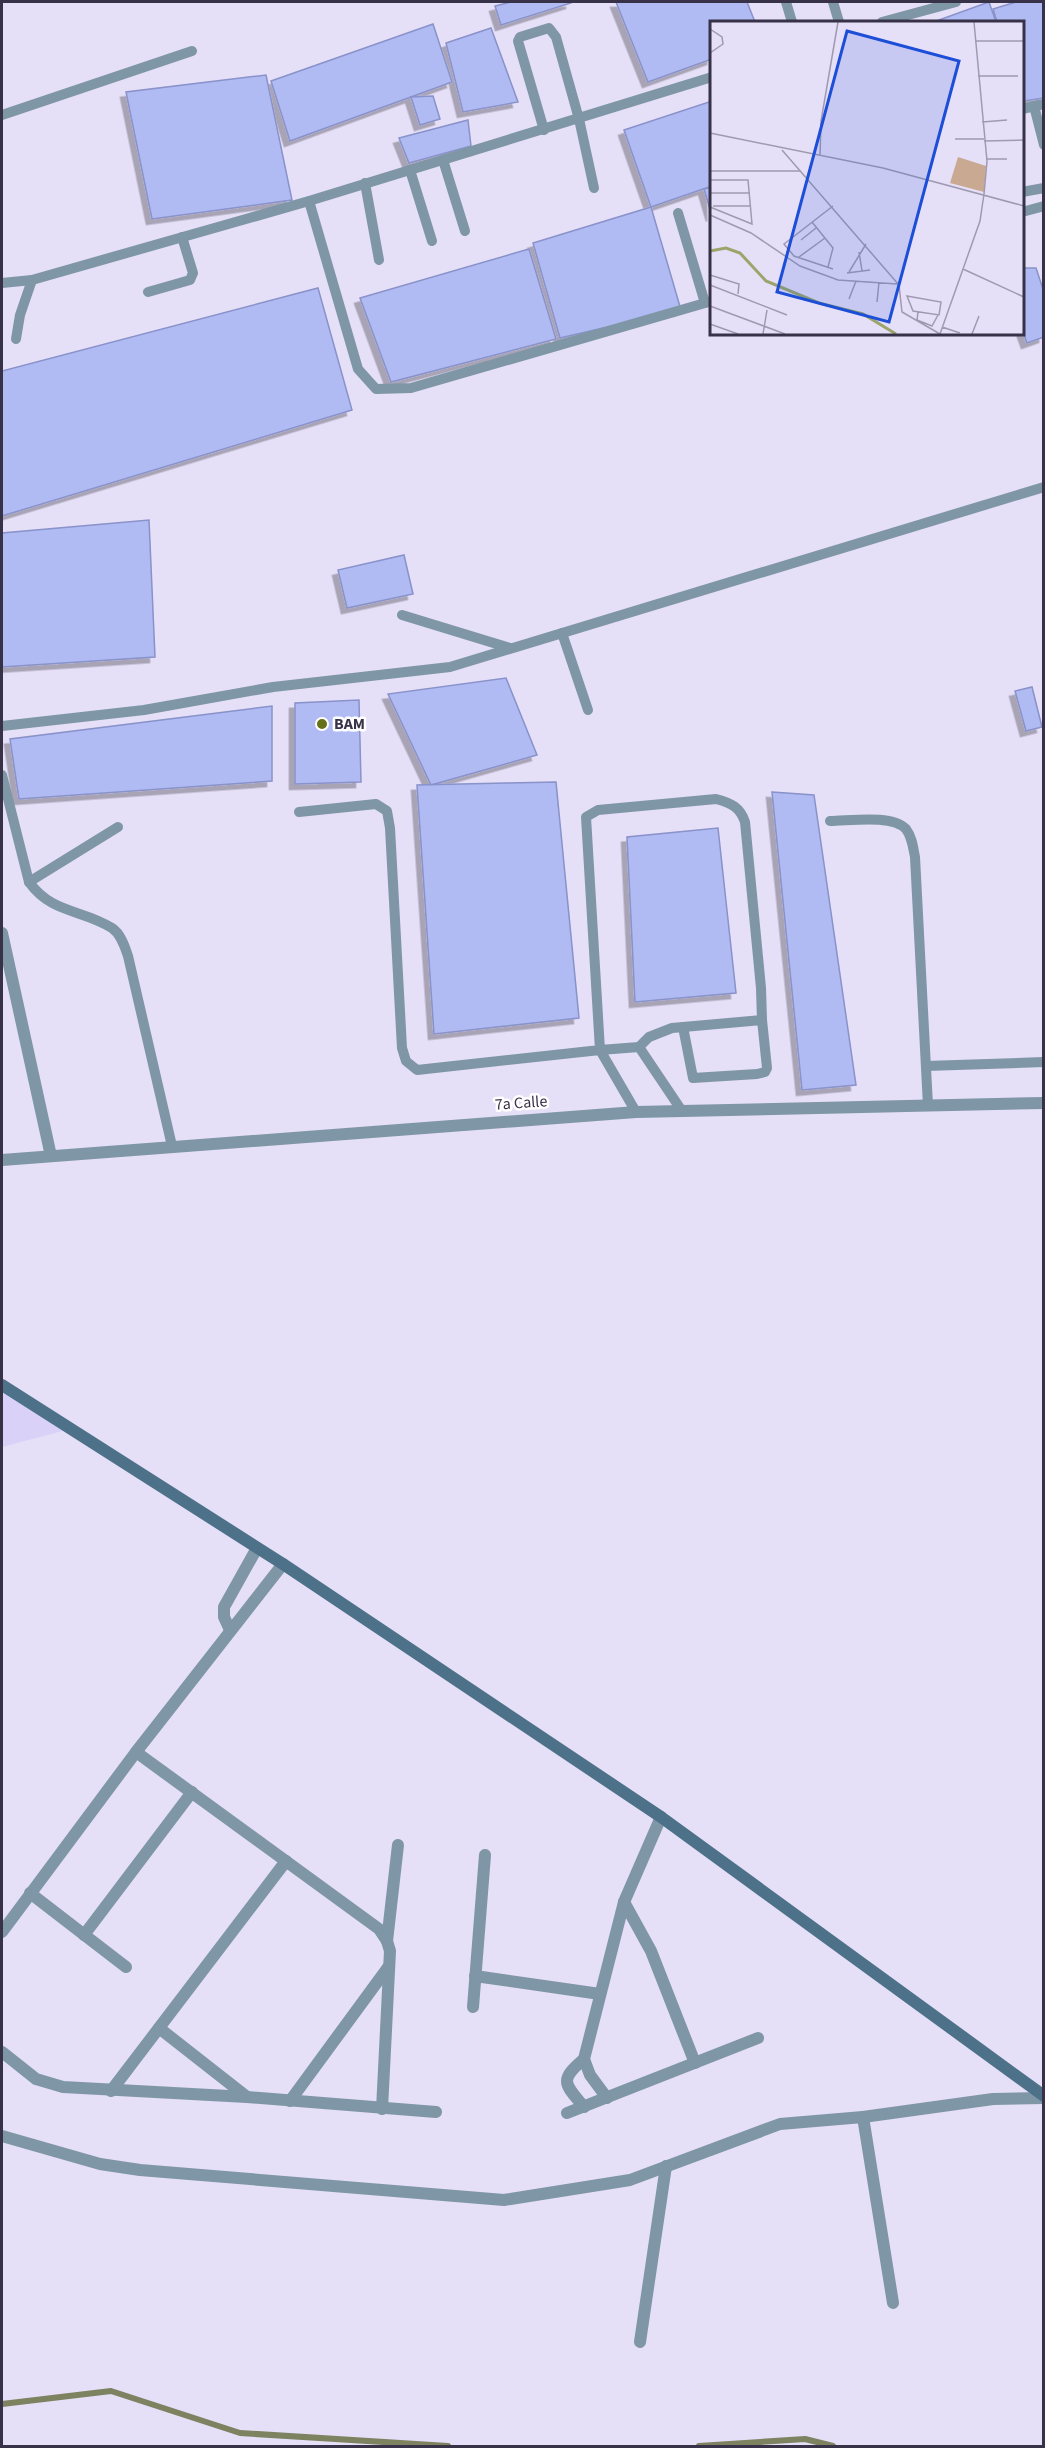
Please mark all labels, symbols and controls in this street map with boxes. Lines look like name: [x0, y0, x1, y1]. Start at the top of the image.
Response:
inset map: [710, 21, 1024, 334]
place label: BAM: [334, 713, 365, 735]
marker: BAM: [315, 717, 329, 731]
street label: 7a Calle: [494, 1090, 548, 1116]

